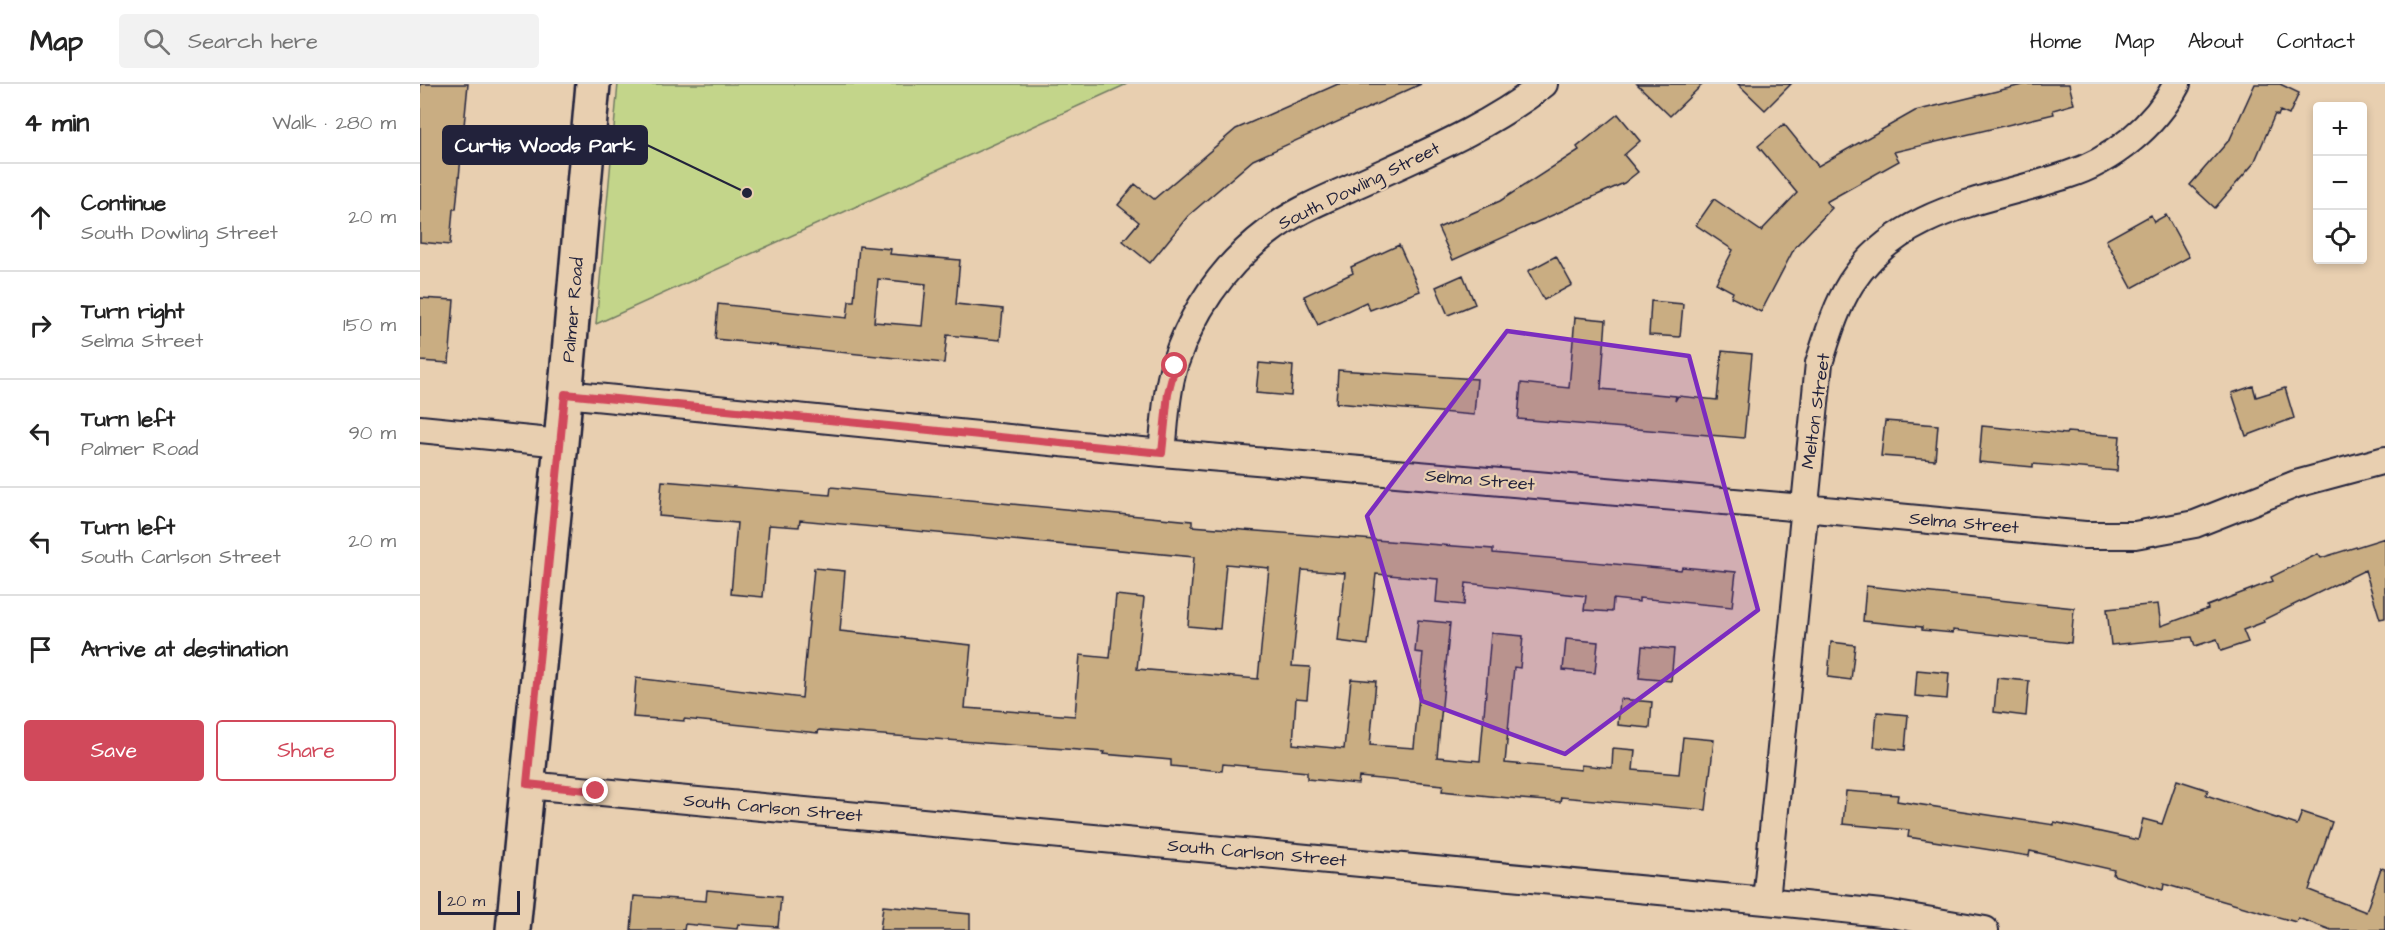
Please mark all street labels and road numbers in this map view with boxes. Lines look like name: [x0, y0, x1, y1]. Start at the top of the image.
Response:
street label: South Dowling Street: [1274, 136, 1445, 237]
street label: Palmer Road: [556, 256, 590, 364]
street label: Melton Street: [1796, 351, 1837, 470]
street label: Selma Street: [1424, 463, 1537, 497]
street label: Selma Street: [1908, 506, 2021, 540]
street label: South Carlson Street: [682, 788, 864, 828]
street label: South Carlson Street: [1166, 833, 1348, 873]

